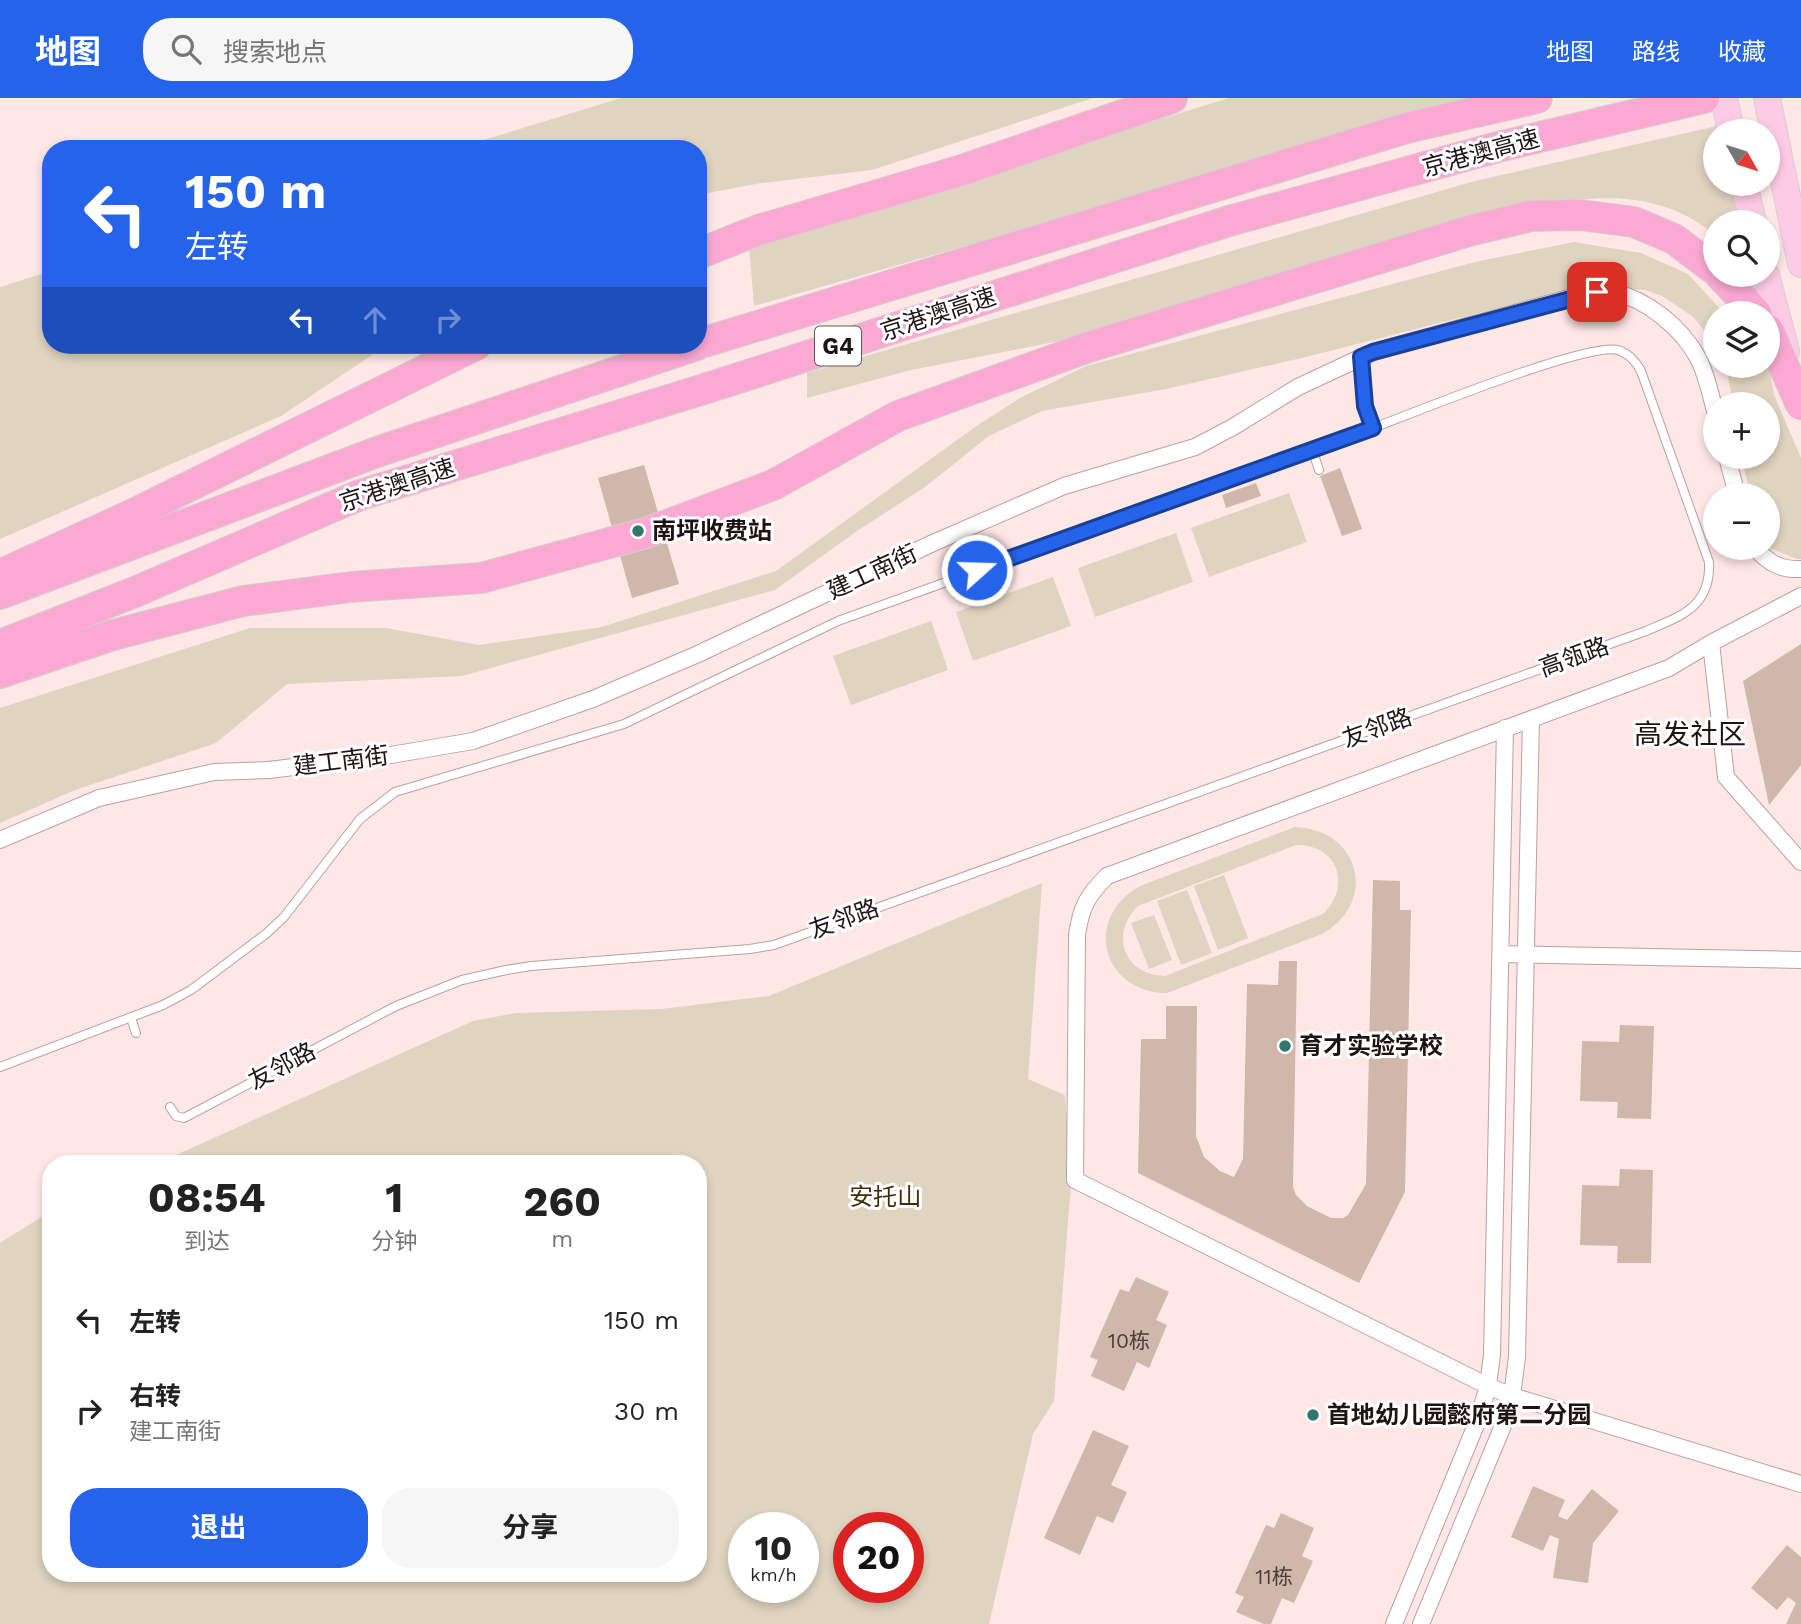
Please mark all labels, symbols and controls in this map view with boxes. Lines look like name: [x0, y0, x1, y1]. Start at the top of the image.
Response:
search box: [143, 18, 633, 81]
icon: search: [167, 30, 205, 68]
text: 地图: [35, 32, 101, 71]
text: 搜索地点: [223, 37, 327, 67]
text: 地图: [1546, 38, 1594, 66]
text: 路线: [1632, 38, 1680, 66]
text: 收藏: [1718, 38, 1766, 66]
north arrow: [1703, 119, 1780, 196]
map controls: [1703, 119, 1780, 560]
street label: 京港澳高速: [1419, 124, 1543, 182]
text: 150 m: [185, 162, 326, 220]
icon: left: [70, 168, 161, 259]
button: search: [1703, 210, 1780, 287]
text: 左转: [185, 228, 249, 266]
pin: [1567, 262, 1627, 322]
icon: arrive: [1578, 273, 1616, 311]
street label: 京港澳高速: [877, 282, 999, 346]
icon: left: [283, 301, 321, 339]
icon: ahead: [356, 301, 394, 339]
icon: right: [429, 301, 467, 339]
button: layers: [1703, 301, 1780, 378]
road number: G4: [815, 327, 861, 366]
button: +: [1703, 392, 1780, 469]
street label: 京港澳高速: [336, 453, 458, 517]
button: −: [1703, 483, 1780, 560]
place label: 南坪收费站: [652, 517, 772, 545]
marker: 南坪收费站: [630, 523, 646, 539]
position arrow: [940, 533, 1014, 607]
street label: 建工南街: [823, 539, 921, 605]
street label: 高瓴路: [1535, 632, 1613, 682]
street label: 友邻路: [1338, 703, 1416, 753]
district label: 高发社区: [1634, 718, 1746, 751]
street label: 建工南街: [292, 741, 390, 781]
street label: 友邻路: [805, 894, 883, 944]
place label: 育才实验学校: [1299, 1032, 1443, 1060]
street label: 友邻路: [244, 1037, 320, 1095]
marker: 育才实验学校: [1277, 1038, 1293, 1054]
text: 08:54: [148, 1173, 266, 1222]
text: 1: [385, 1173, 403, 1222]
text: 260: [523, 1177, 601, 1226]
park label: 安托山: [849, 1183, 921, 1211]
text: m: [551, 1226, 573, 1253]
text: 到达: [184, 1228, 230, 1255]
text: 分钟: [371, 1228, 417, 1255]
icon: left: [70, 1301, 108, 1339]
text: 150 m: [604, 1305, 679, 1335]
text: 左转: [129, 1307, 181, 1337]
house number: 10栋: [1108, 1328, 1150, 1353]
text: 右转: [129, 1381, 181, 1411]
icon: right: [70, 1392, 108, 1430]
text: 30 m: [614, 1396, 679, 1426]
place label: 首地幼儿园懿府第二分园: [1327, 1401, 1591, 1429]
marker: 首地幼儿园懿府第二分园: [1305, 1407, 1321, 1423]
text: 建工南街: [129, 1418, 221, 1445]
button: 退出: [70, 1488, 368, 1568]
button: 分享: [382, 1488, 679, 1568]
speed limit sign: 20: [833, 1512, 924, 1603]
text: 10: [755, 1527, 792, 1569]
text: km/h: [750, 1564, 797, 1585]
house number: 11栋: [1255, 1564, 1293, 1589]

